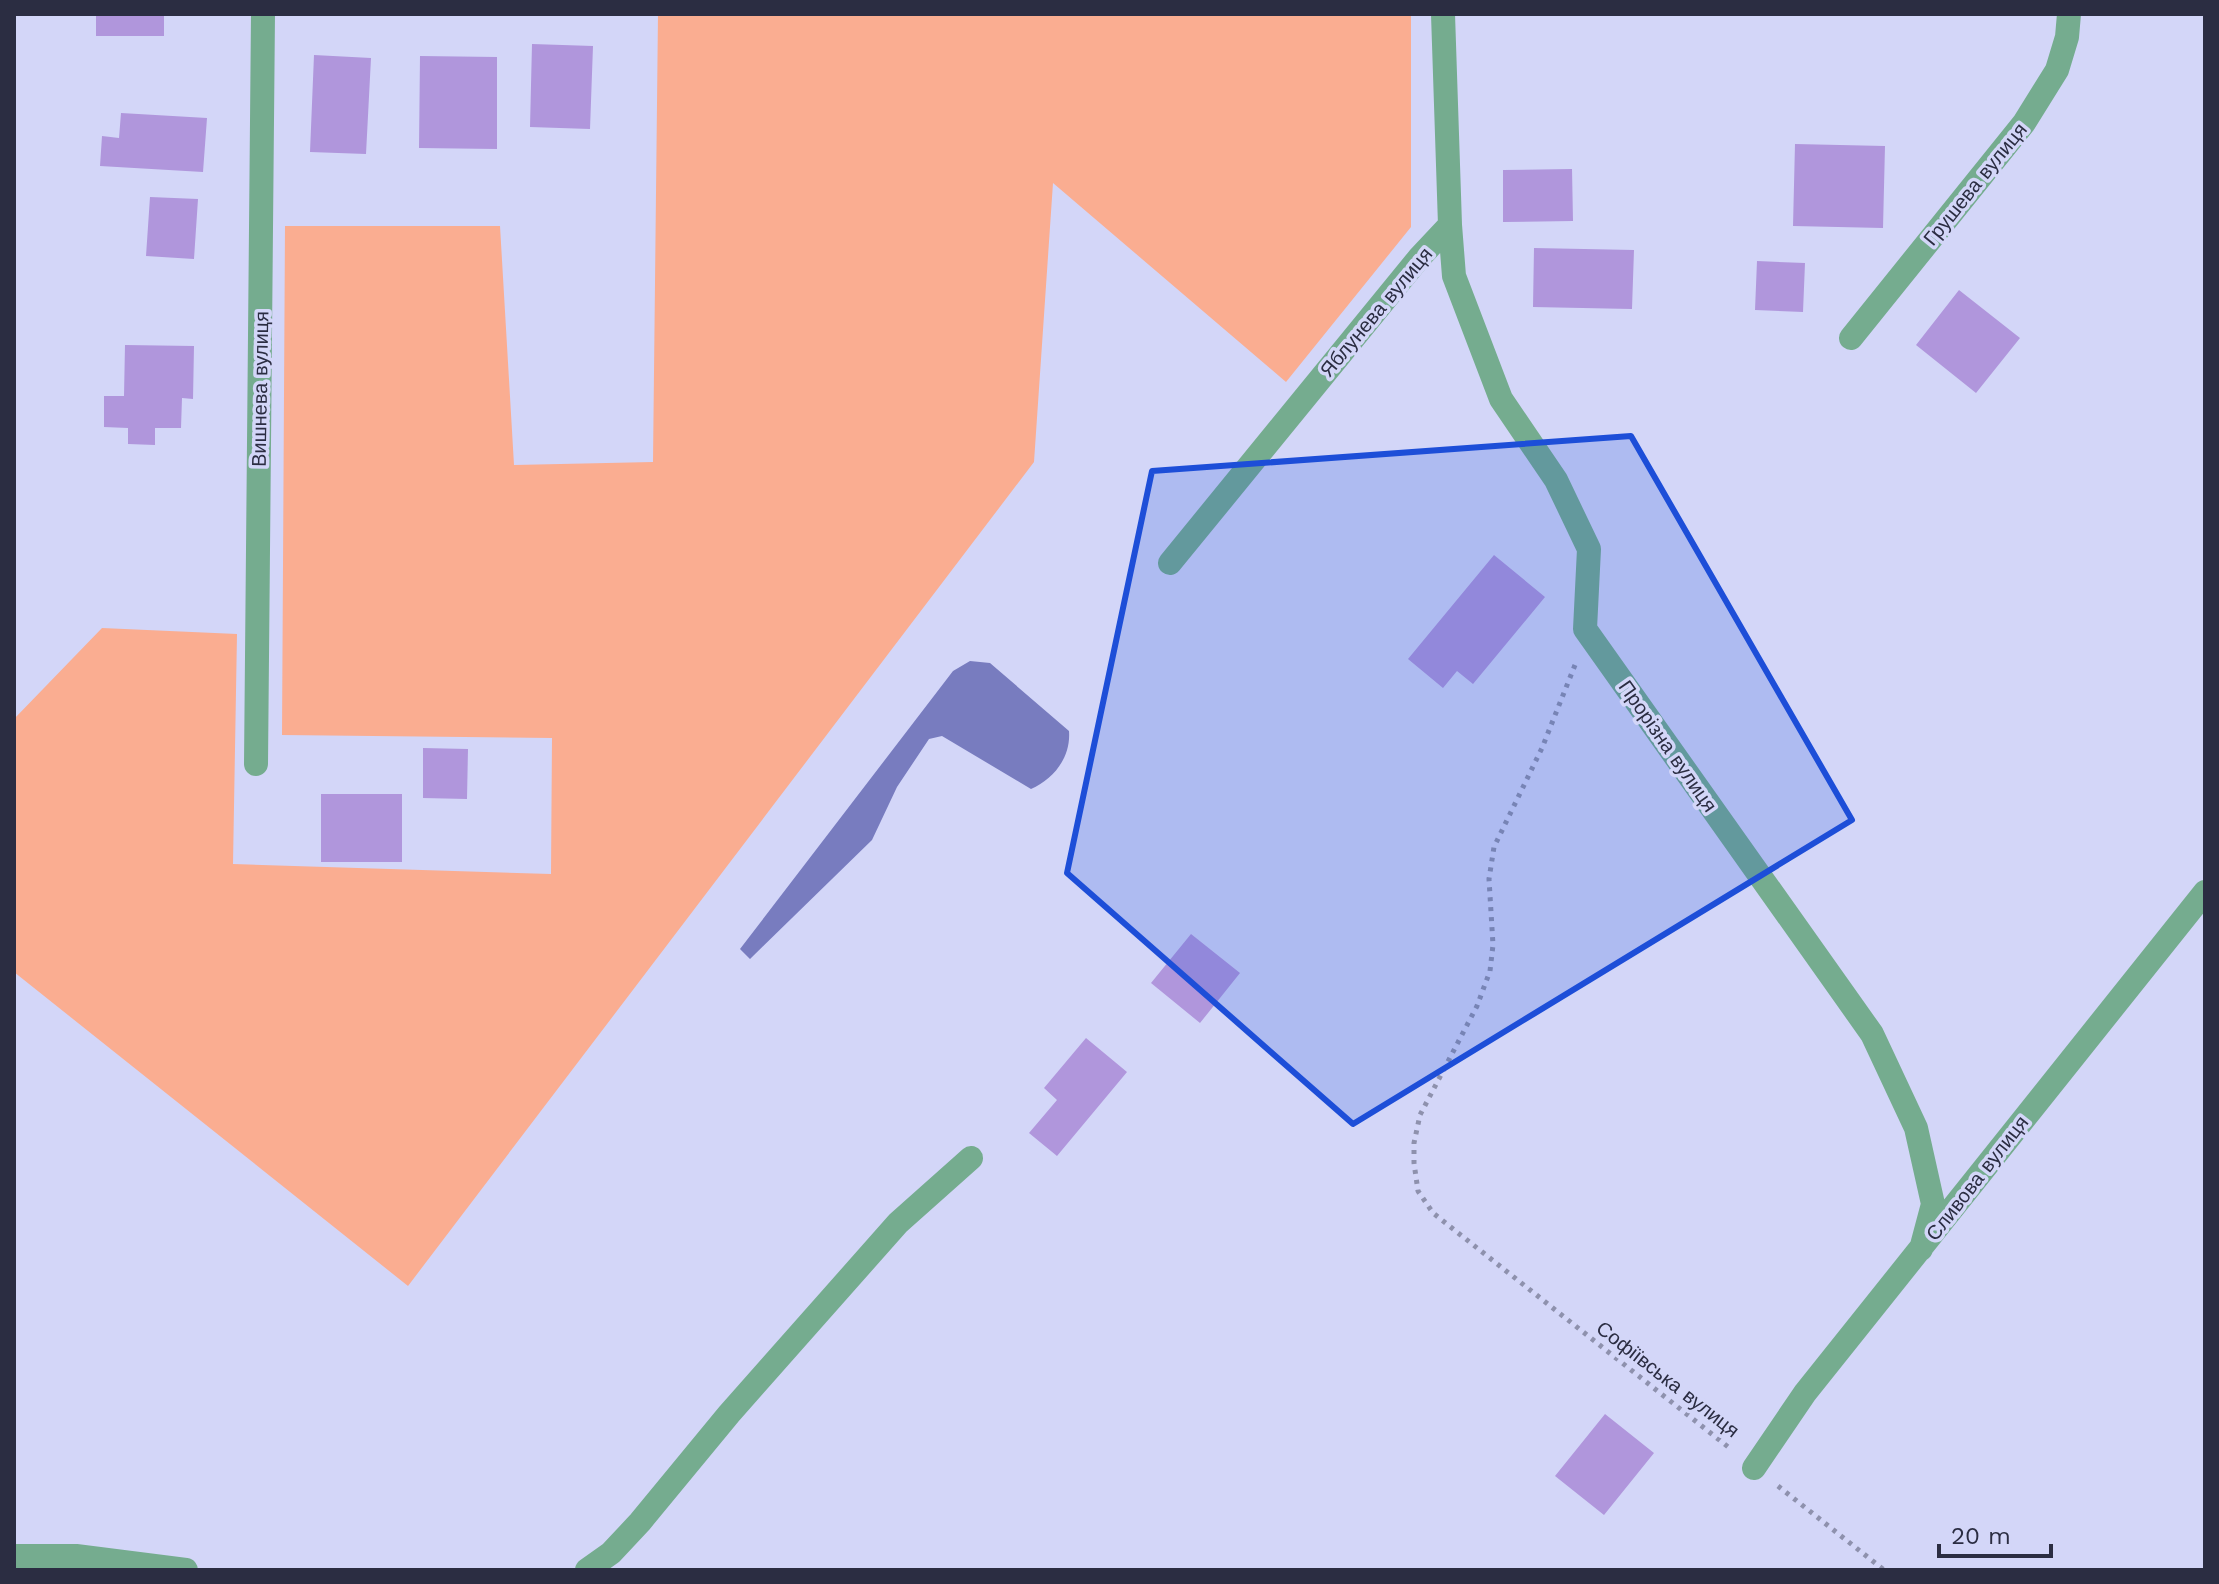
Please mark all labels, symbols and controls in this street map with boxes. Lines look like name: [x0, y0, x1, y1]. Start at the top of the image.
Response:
street label: Грушева вулиця: [1918, 118, 2032, 250]
street label: Яблунева вулиця: [1315, 242, 1437, 382]
street label: Вишнева вулиця: [247, 311, 273, 467]
street label: Прорізна вулиця: [1614, 676, 1722, 816]
street label: Сливова вулиця: [1921, 1111, 2033, 1245]
street label: Софіївська вулиця: [1592, 1316, 1744, 1442]
scale bar: [1939, 1508, 2051, 1558]
text: 20 m: [1951, 1522, 2011, 1550]

